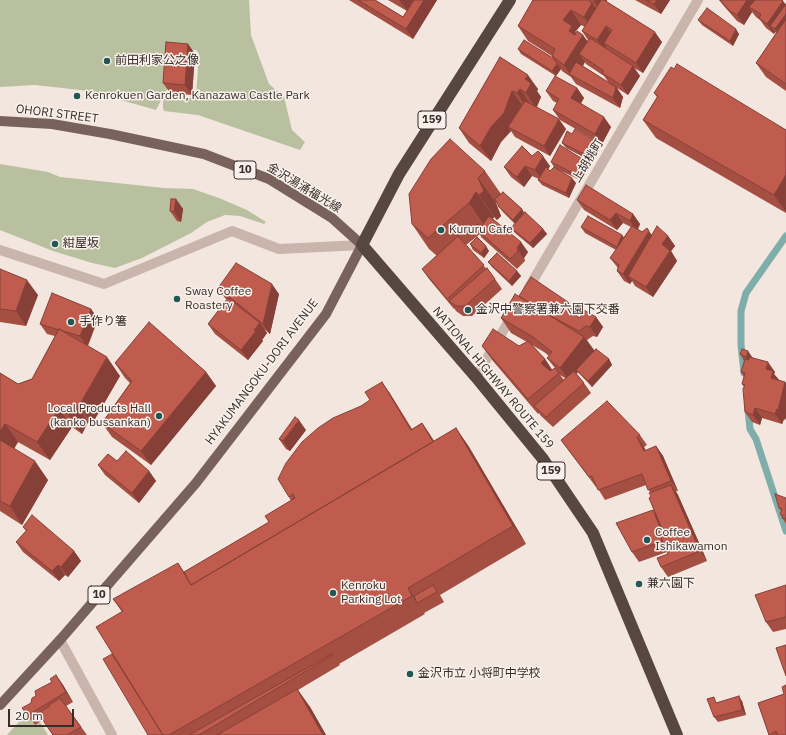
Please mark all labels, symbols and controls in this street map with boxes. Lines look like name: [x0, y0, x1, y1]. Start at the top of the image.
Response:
place label: 前田利家公之像: [115, 54, 199, 68]
marker: 前田利家公之像: [102, 56, 112, 66]
place label: Kenrokuen Garden, Kanazawa Castle Park: [85, 89, 310, 103]
marker: Kenrokuen Garden, Kanazawa Castle Park: [72, 91, 82, 101]
street label: OHORI STREET: [15, 102, 99, 126]
road number: 159: [418, 111, 446, 129]
street label: 上胡桃町: [569, 137, 607, 185]
street label: 金沢湯涌福光線: [264, 160, 344, 216]
road number: 10: [234, 161, 256, 179]
place label: Kururu Cafe: [449, 223, 513, 237]
marker: Kururu Cafe: [436, 225, 446, 235]
place label: 紺屋坂: [63, 237, 99, 251]
marker: 紺屋坂: [50, 239, 60, 249]
place label: Sway Coffee Roastery: [185, 285, 251, 313]
marker: Sway Coffee Roastery: [172, 294, 182, 304]
street label: HYAKUMANGOKU-DORI AVENUE: [202, 296, 322, 448]
place label: 金沢中警察署兼六園下交番: [476, 303, 620, 317]
street label: NATIONAL HIGHWAY ROUTE 159: [429, 304, 557, 452]
marker: 金沢中警察署兼六園下交番: [463, 305, 473, 315]
place label: 手作り箸: [79, 315, 127, 329]
marker: 手作り箸: [66, 317, 76, 327]
place label: Local Products Hall (kanko bussankan): [48, 402, 151, 430]
marker: Local Products Hall (kanko bussankan): [154, 411, 164, 421]
road number: 159: [537, 462, 565, 480]
place label: Coffee Ishikawamon: [655, 526, 728, 554]
marker: Coffee Ishikawamon: [642, 535, 652, 545]
place label: 兼六園下: [647, 577, 695, 591]
place label: Kenroku Parking Lot: [341, 579, 401, 607]
marker: 兼六園下: [634, 579, 644, 589]
road number: 10: [88, 586, 110, 604]
marker: Kenroku Parking Lot: [328, 588, 338, 598]
place label: 金沢市立 小将町中学校: [418, 667, 541, 681]
marker: 金沢市立 小将町中学校: [405, 669, 415, 679]
scale bar: [10, 701, 76, 727]
text: 20 m: [15, 708, 43, 723]

